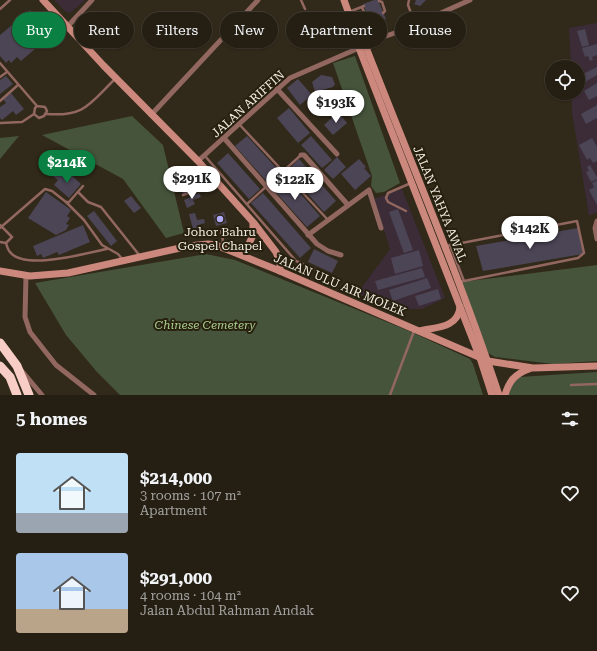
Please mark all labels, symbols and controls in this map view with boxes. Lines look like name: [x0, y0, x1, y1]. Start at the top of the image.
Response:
chip: Buy: [12, 12, 66, 48]
chip: Rent: [74, 12, 134, 48]
chip: Filters: [142, 12, 212, 48]
chip: New: [220, 12, 278, 48]
chip: Apartment: [286, 12, 387, 48]
chip: House: [395, 12, 466, 48]
map controls: [545, 60, 585, 100]
button: locate: [545, 60, 585, 100]
street label: JALAN ARIFFIN: [209, 67, 288, 140]
pin: $193K: [308, 90, 364, 124]
text: $193K: [316, 95, 356, 110]
street label: JALAN YAHYA AWAL: [410, 144, 470, 264]
pin: $214K: [39, 150, 95, 184]
text: $214K: [47, 155, 87, 170]
pin: $291K: [164, 166, 220, 200]
pin: $122K: [267, 167, 323, 201]
text: $291K: [172, 171, 212, 186]
text: $122K: [275, 172, 315, 187]
marker: Johor Bahru Gospel Chapel: [215, 214, 225, 224]
pin: $142K: [502, 216, 558, 250]
text: $142K: [510, 221, 550, 236]
place label: Johor Bahru Gospel Chapel: [178, 225, 263, 253]
street label: JALAN ULU AIR MOLEK: [272, 251, 408, 319]
park label: Chinese Cemetery: [155, 318, 256, 332]
icon: filters: [559, 408, 581, 430]
text: 5 homes: [16, 409, 87, 429]
text: $214,000: [140, 468, 212, 488]
icon: home: [48, 469, 96, 517]
icon: heart: [559, 482, 581, 504]
text: 3 rooms · 107 m²: [140, 488, 241, 503]
text: Apartment: [140, 503, 207, 518]
text: $291,000: [140, 568, 212, 588]
icon: home: [48, 569, 96, 617]
icon: heart: [559, 582, 581, 604]
text: 4 rooms · 104 m²: [140, 588, 241, 603]
text: Jalan Abdul Rahman Andak: [140, 603, 314, 618]

